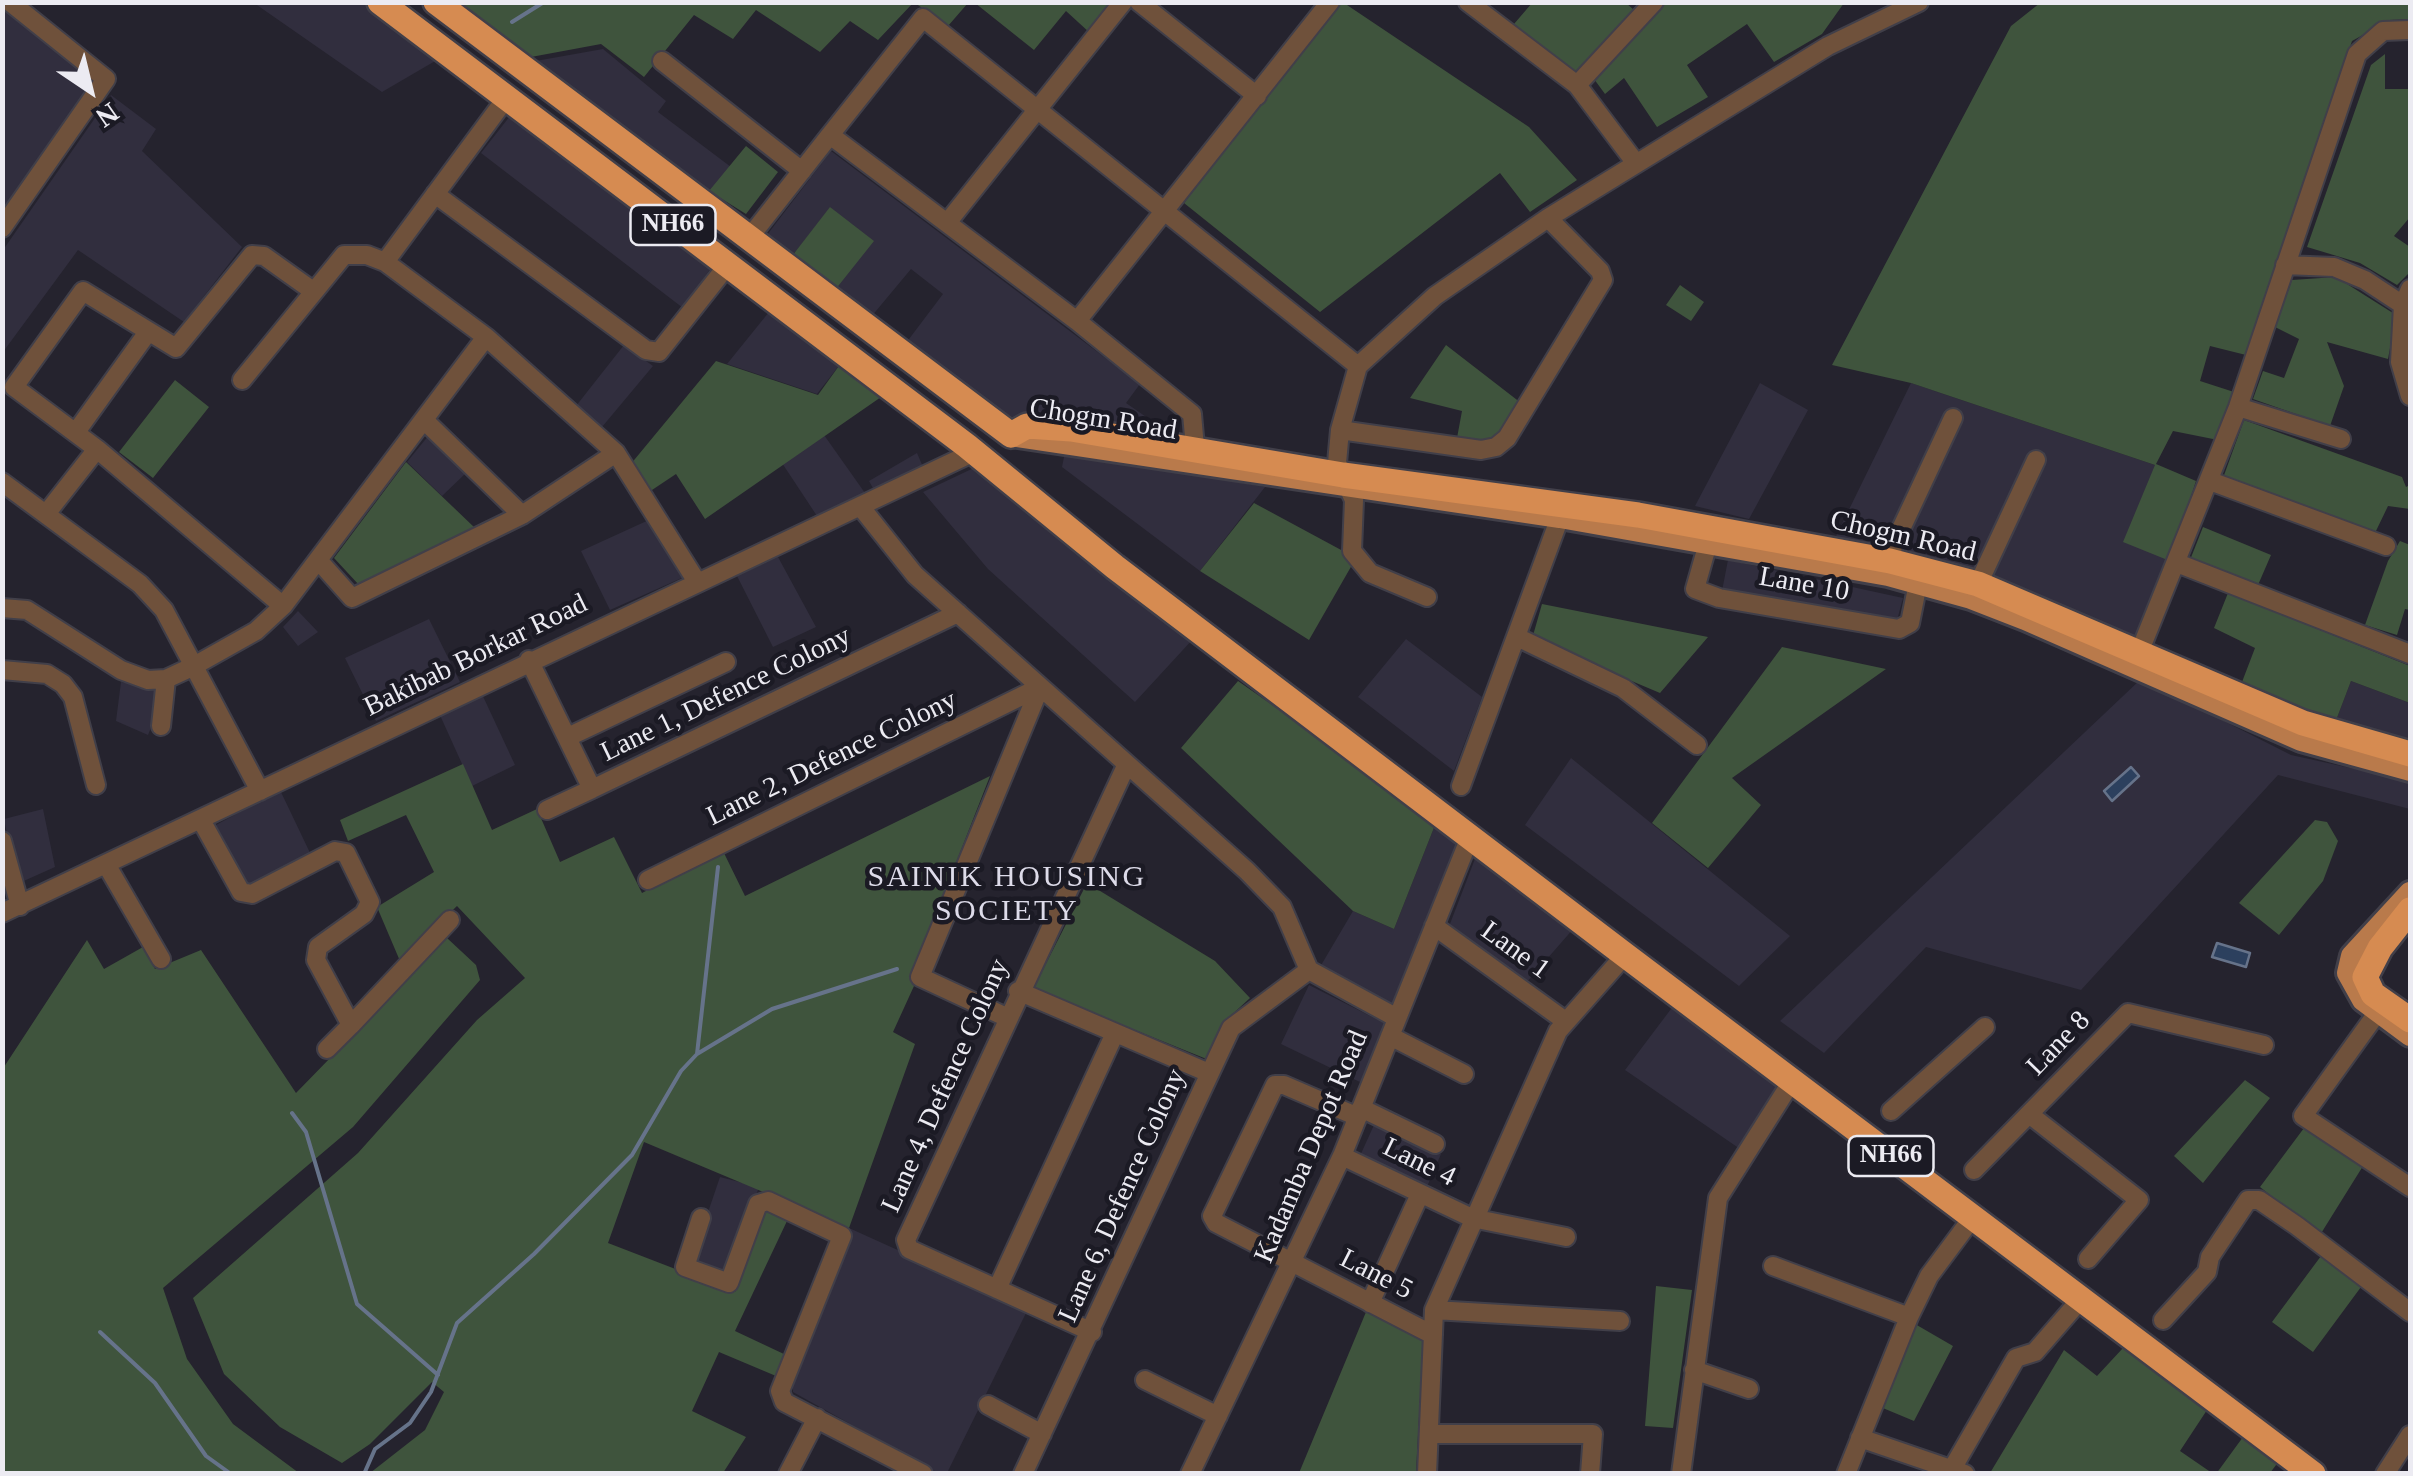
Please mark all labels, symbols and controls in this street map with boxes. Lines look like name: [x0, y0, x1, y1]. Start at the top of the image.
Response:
north arrow: [40, 40, 140, 140]
text: N: [90, 96, 125, 133]
road number: NH66: [630, 205, 716, 245]
street label: Chogm Road: [1027, 392, 1179, 448]
street label: Chogm Road: [1827, 504, 1979, 570]
street label: Lane 10: [1756, 561, 1852, 609]
street label: Bakibab Borkar Road: [359, 587, 593, 725]
street label: Lane 1, Defence Colony: [596, 620, 856, 770]
street label: Lane 2, Defence Colony: [702, 684, 962, 834]
district label: SAINIK HOUSING SOCIETY: [867, 860, 1147, 930]
street label: Lane 1: [1474, 915, 1556, 987]
street label: Lane 4, Defence Colony: [875, 954, 1017, 1218]
street label: Lane 8: [2020, 1005, 2098, 1083]
street label: Kadamba Depot Road: [1248, 1026, 1376, 1268]
street label: Lane 6, Defence Colony: [1052, 1064, 1194, 1328]
street label: Lane 4: [1377, 1131, 1461, 1195]
road number: NH66: [1848, 1136, 1934, 1176]
street label: Lane 5: [1334, 1243, 1418, 1307]

